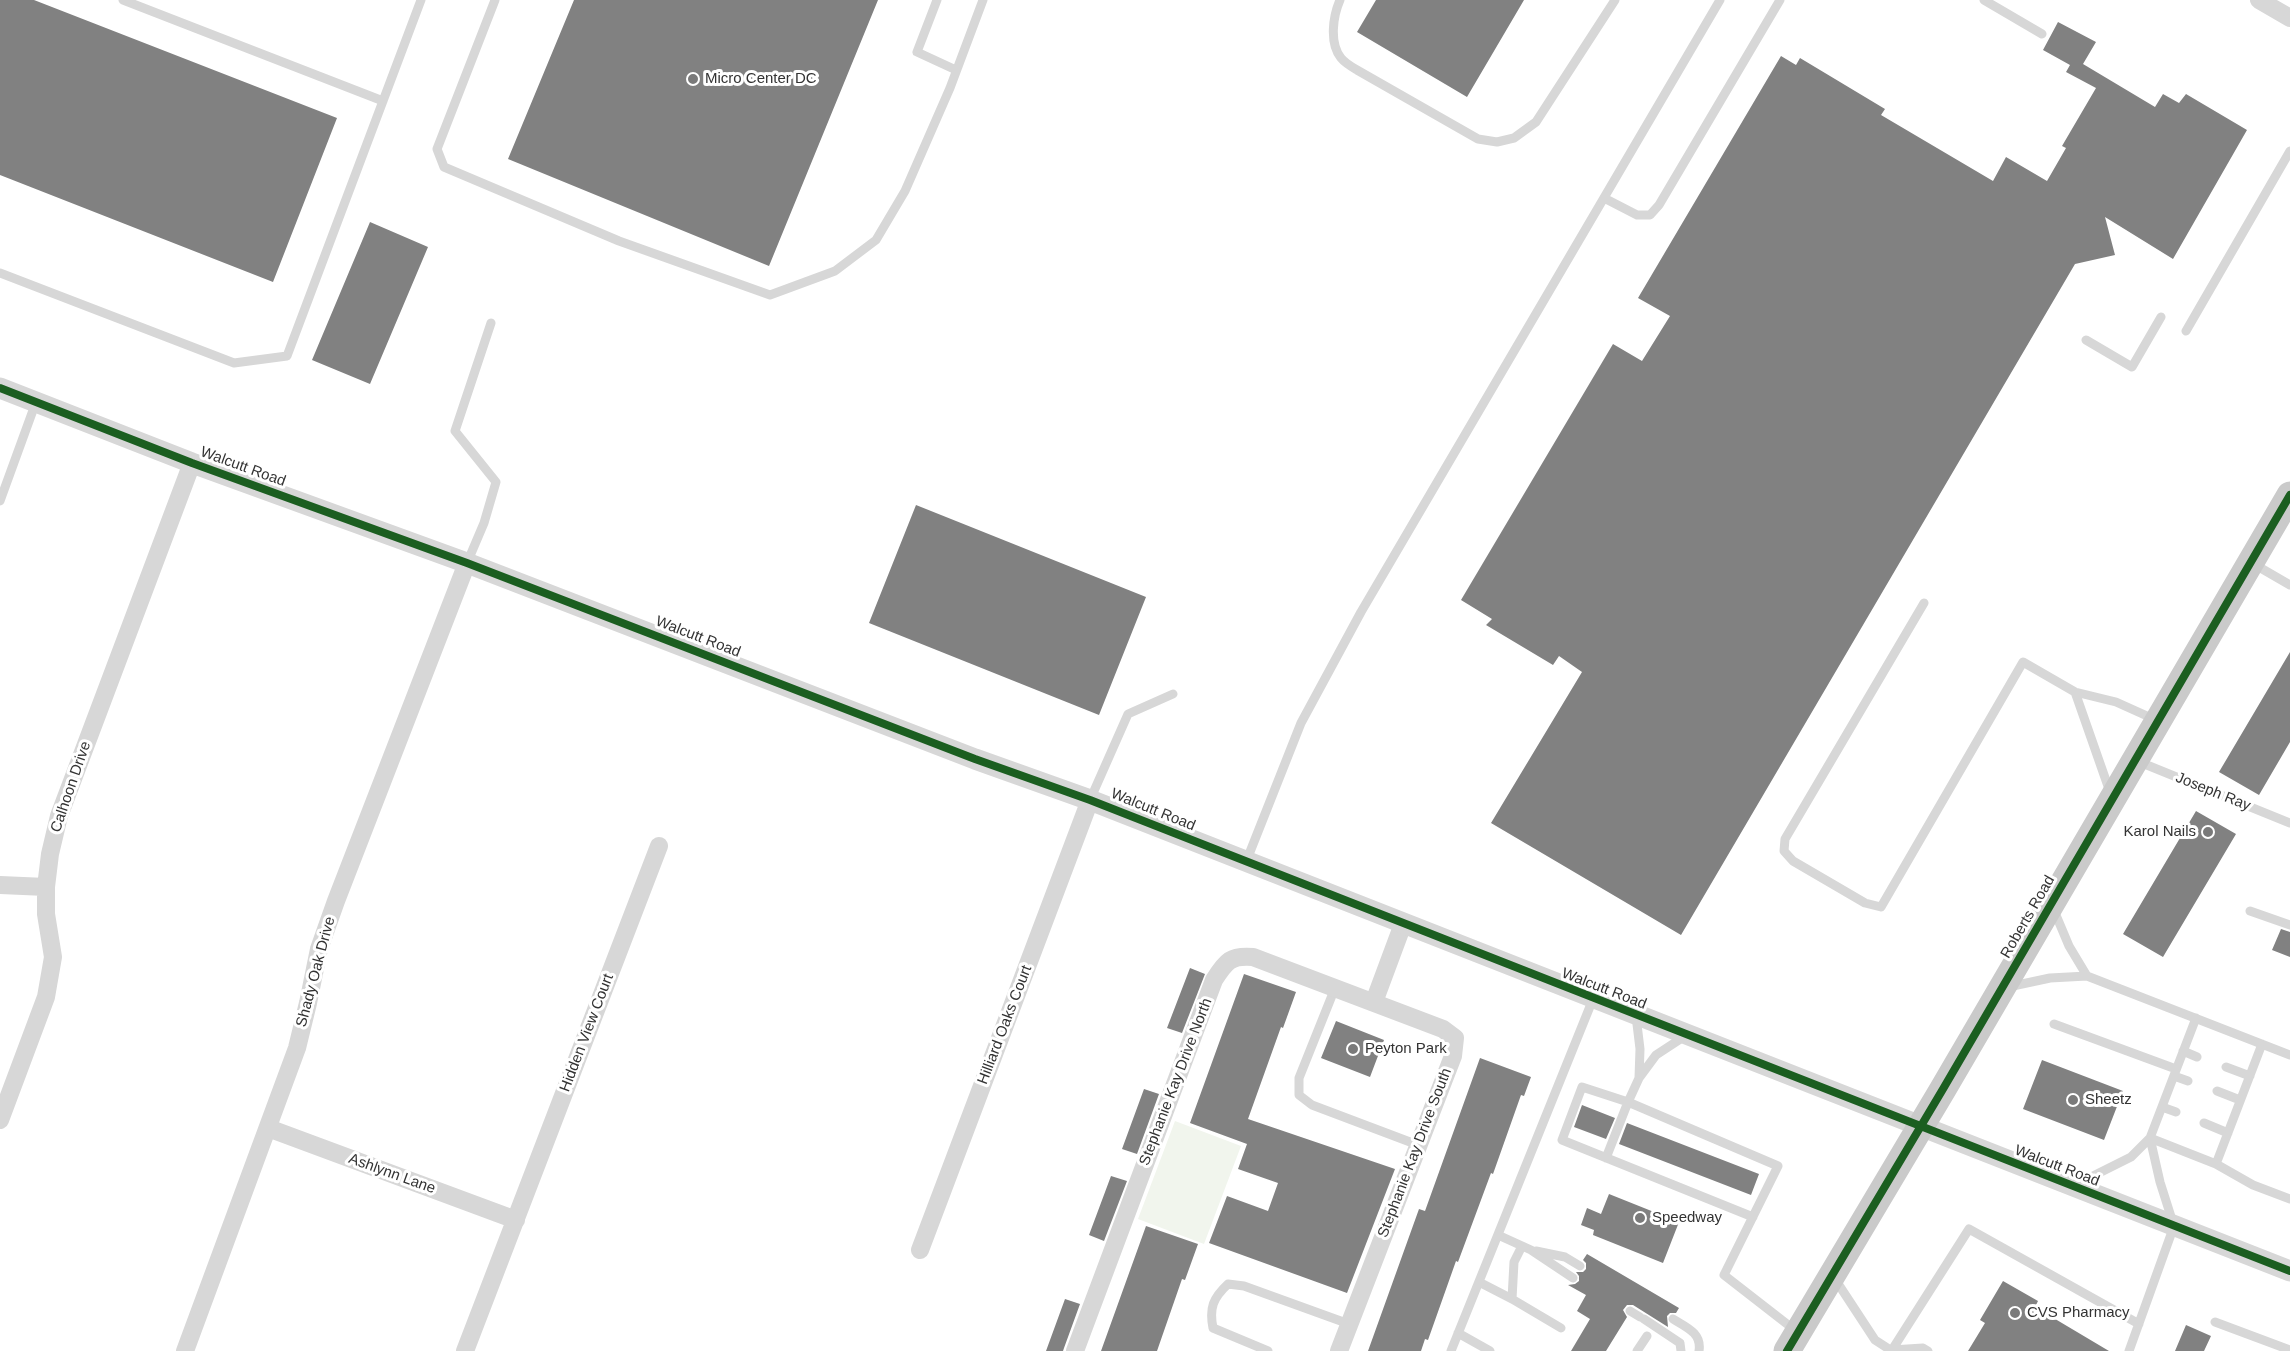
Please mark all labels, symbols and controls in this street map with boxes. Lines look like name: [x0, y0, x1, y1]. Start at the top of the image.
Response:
place label: Micro Center DC: [705, 70, 817, 88]
marker: Micro Center DC: [686, 72, 700, 86]
street label: Walcutt Road: [198, 443, 288, 491]
street label: Walcutt Road: [653, 613, 743, 661]
street label: Calhoon Drive: [47, 739, 95, 835]
street label: Joseph Ray: [2173, 769, 2253, 815]
street label: Walcutt Road: [1108, 785, 1198, 835]
place label: Karol Nails: [2123, 823, 2196, 841]
marker: Karol Nails: [2201, 825, 2215, 839]
street label: Roberts Road: [1997, 872, 2059, 962]
street label: Shady Oak Drive: [293, 915, 339, 1029]
street label: Hilliard Oaks Court: [974, 963, 1036, 1087]
street label: Walcutt Road: [1559, 965, 1649, 1013]
street label: Hidden View Court: [556, 972, 618, 1094]
street label: Stephanie Kay Drive North: [1136, 996, 1216, 1168]
place label: Peyton Park: [1365, 1040, 1447, 1058]
marker: Peyton Park: [1346, 1042, 1360, 1056]
street label: Stephanie Kay Drive South: [1374, 1066, 1456, 1240]
place label: Sheetz: [2085, 1091, 2132, 1109]
marker: Sheetz: [2066, 1093, 2080, 1107]
street label: Walcutt Road: [2012, 1142, 2102, 1190]
street label: Ashlynn Lane: [346, 1150, 438, 1198]
place label: Speedway: [1652, 1209, 1722, 1227]
marker: Speedway: [1633, 1211, 1647, 1225]
place label: CVS Pharmacy: [2027, 1304, 2130, 1322]
marker: CVS Pharmacy: [2008, 1306, 2022, 1320]

